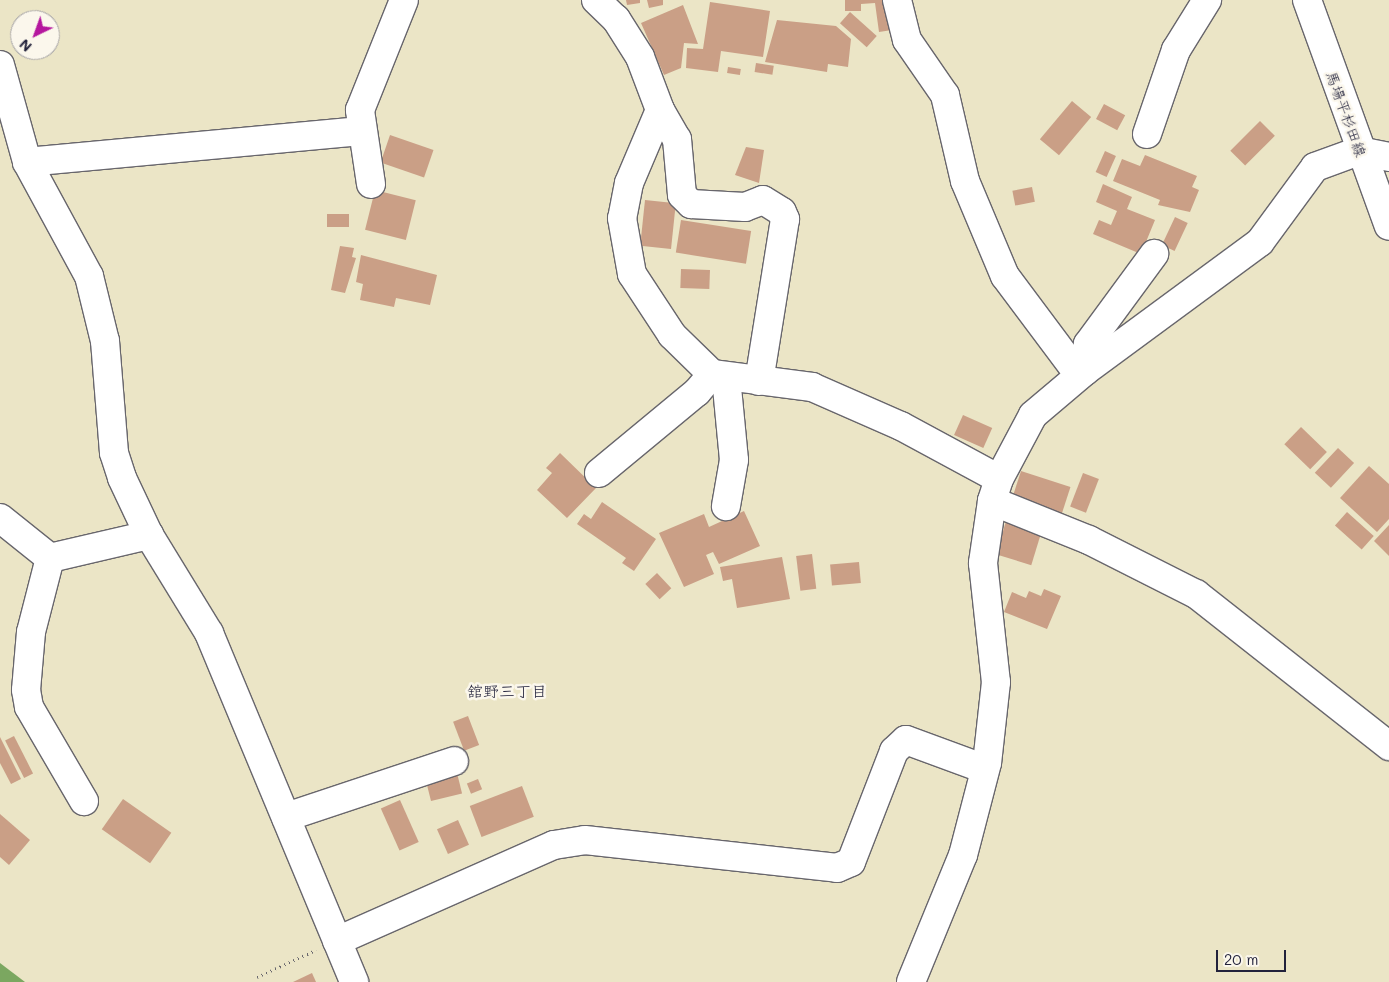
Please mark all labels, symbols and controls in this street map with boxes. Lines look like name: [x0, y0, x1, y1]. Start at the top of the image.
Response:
north arrow: [10, 10, 60, 60]
text: N: [15, 35, 36, 56]
street label: 馬場平杉田線: [1322, 69, 1370, 159]
district label: 舘野三丁目: [467, 681, 547, 701]
scale bar: [1219, 940, 1289, 972]
text: 20 m: [1224, 949, 1258, 969]

